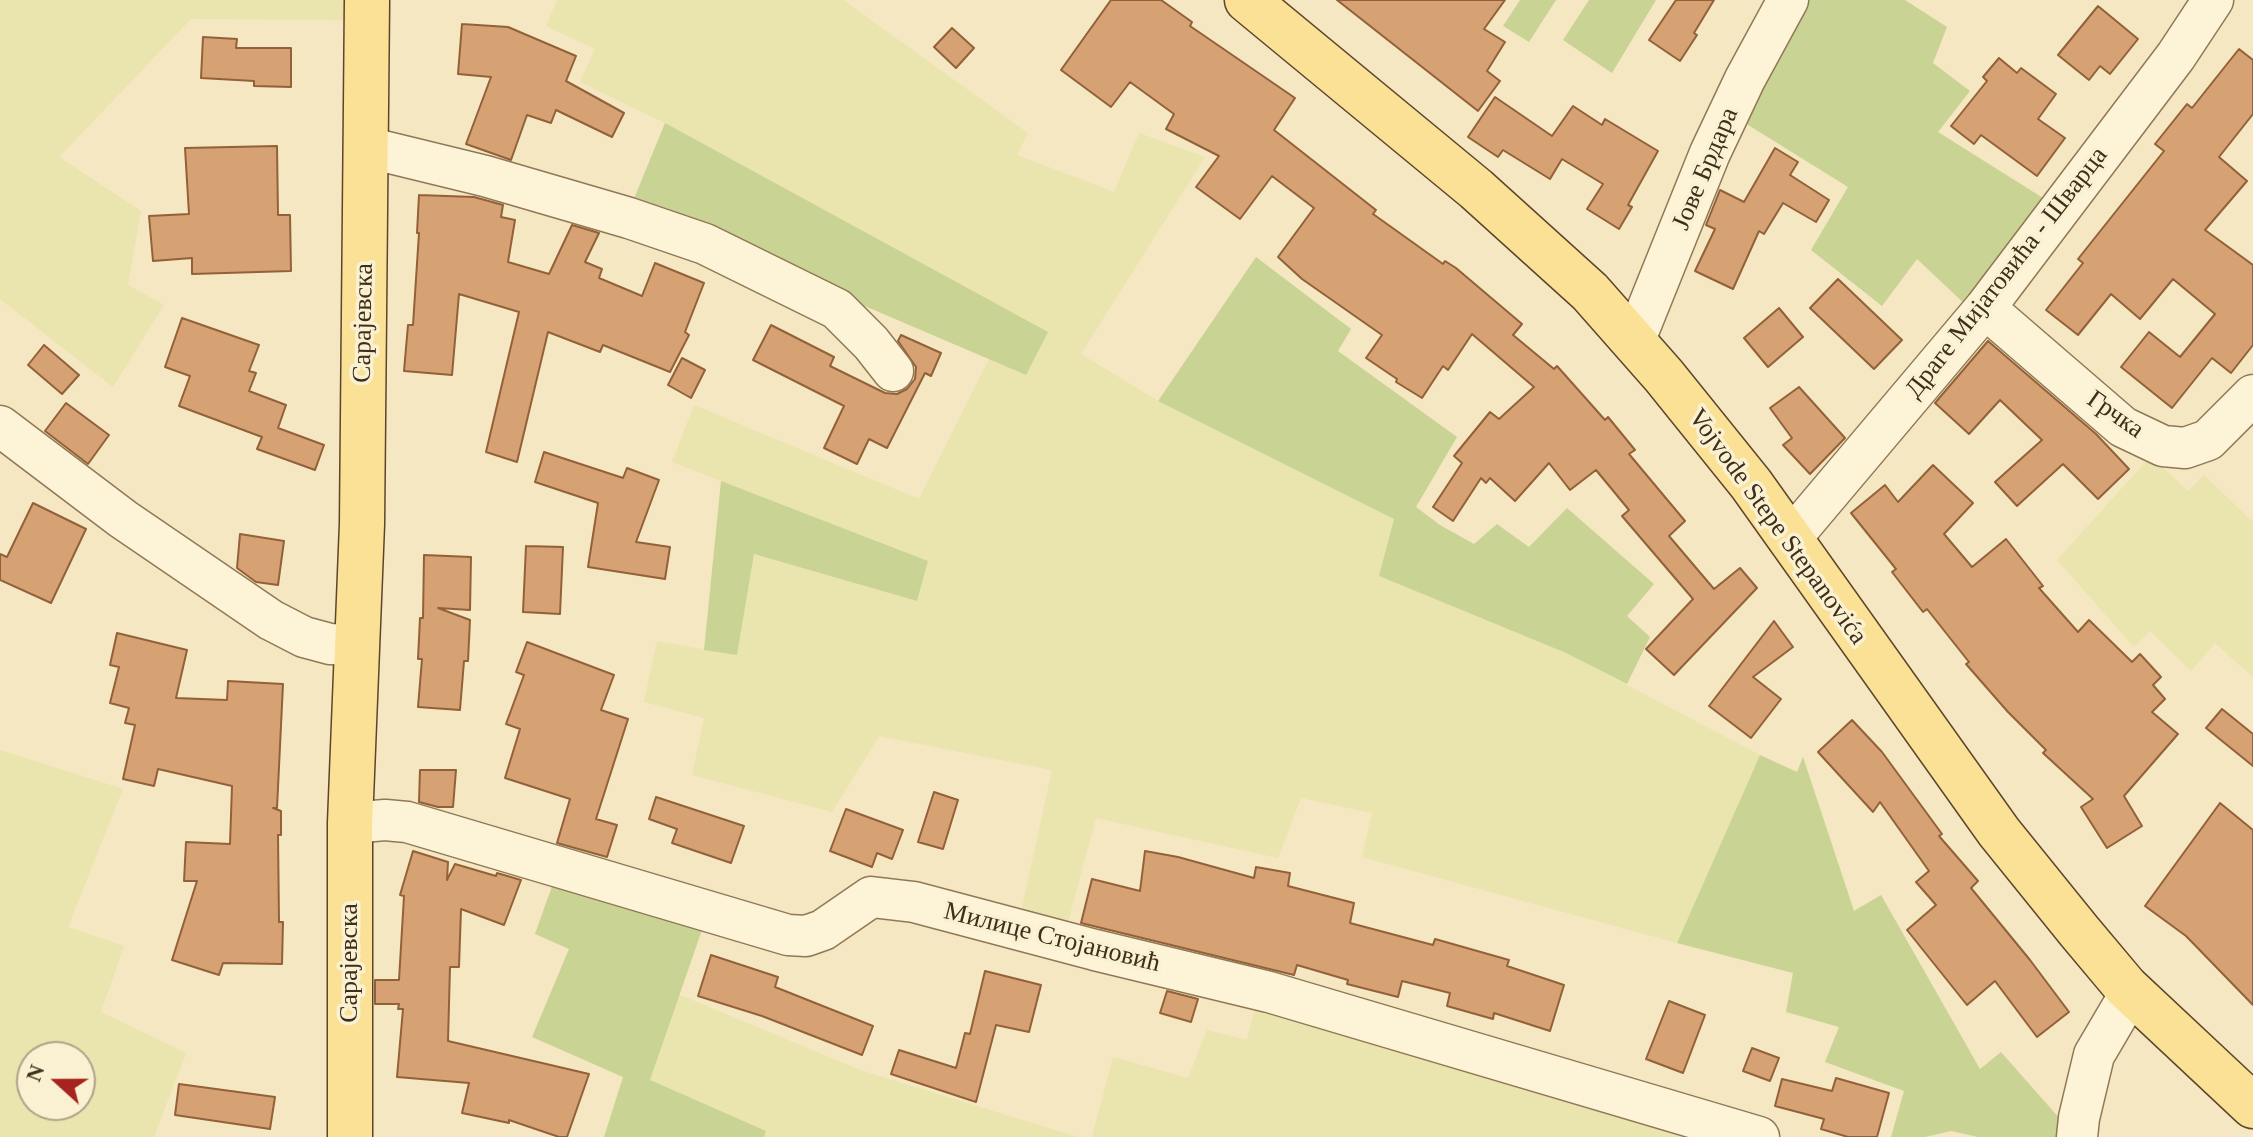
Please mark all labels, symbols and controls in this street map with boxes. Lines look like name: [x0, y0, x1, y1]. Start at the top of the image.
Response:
street label: Јове Брдара: [1666, 103, 1746, 235]
street label: Драге Мијатовића - Шварца: [1899, 141, 2115, 405]
street label: Сарајевска: [347, 263, 381, 383]
street label: Грчка: [2080, 384, 2150, 446]
street label: Vojvode Stepe Stepanovića: [1681, 403, 1873, 651]
street label: Милице Стојановић: [941, 896, 1163, 980]
street label: Сарајевска: [334, 903, 366, 1023]
north arrow: [16, 1041, 96, 1121]
text: N: [20, 1061, 50, 1085]

